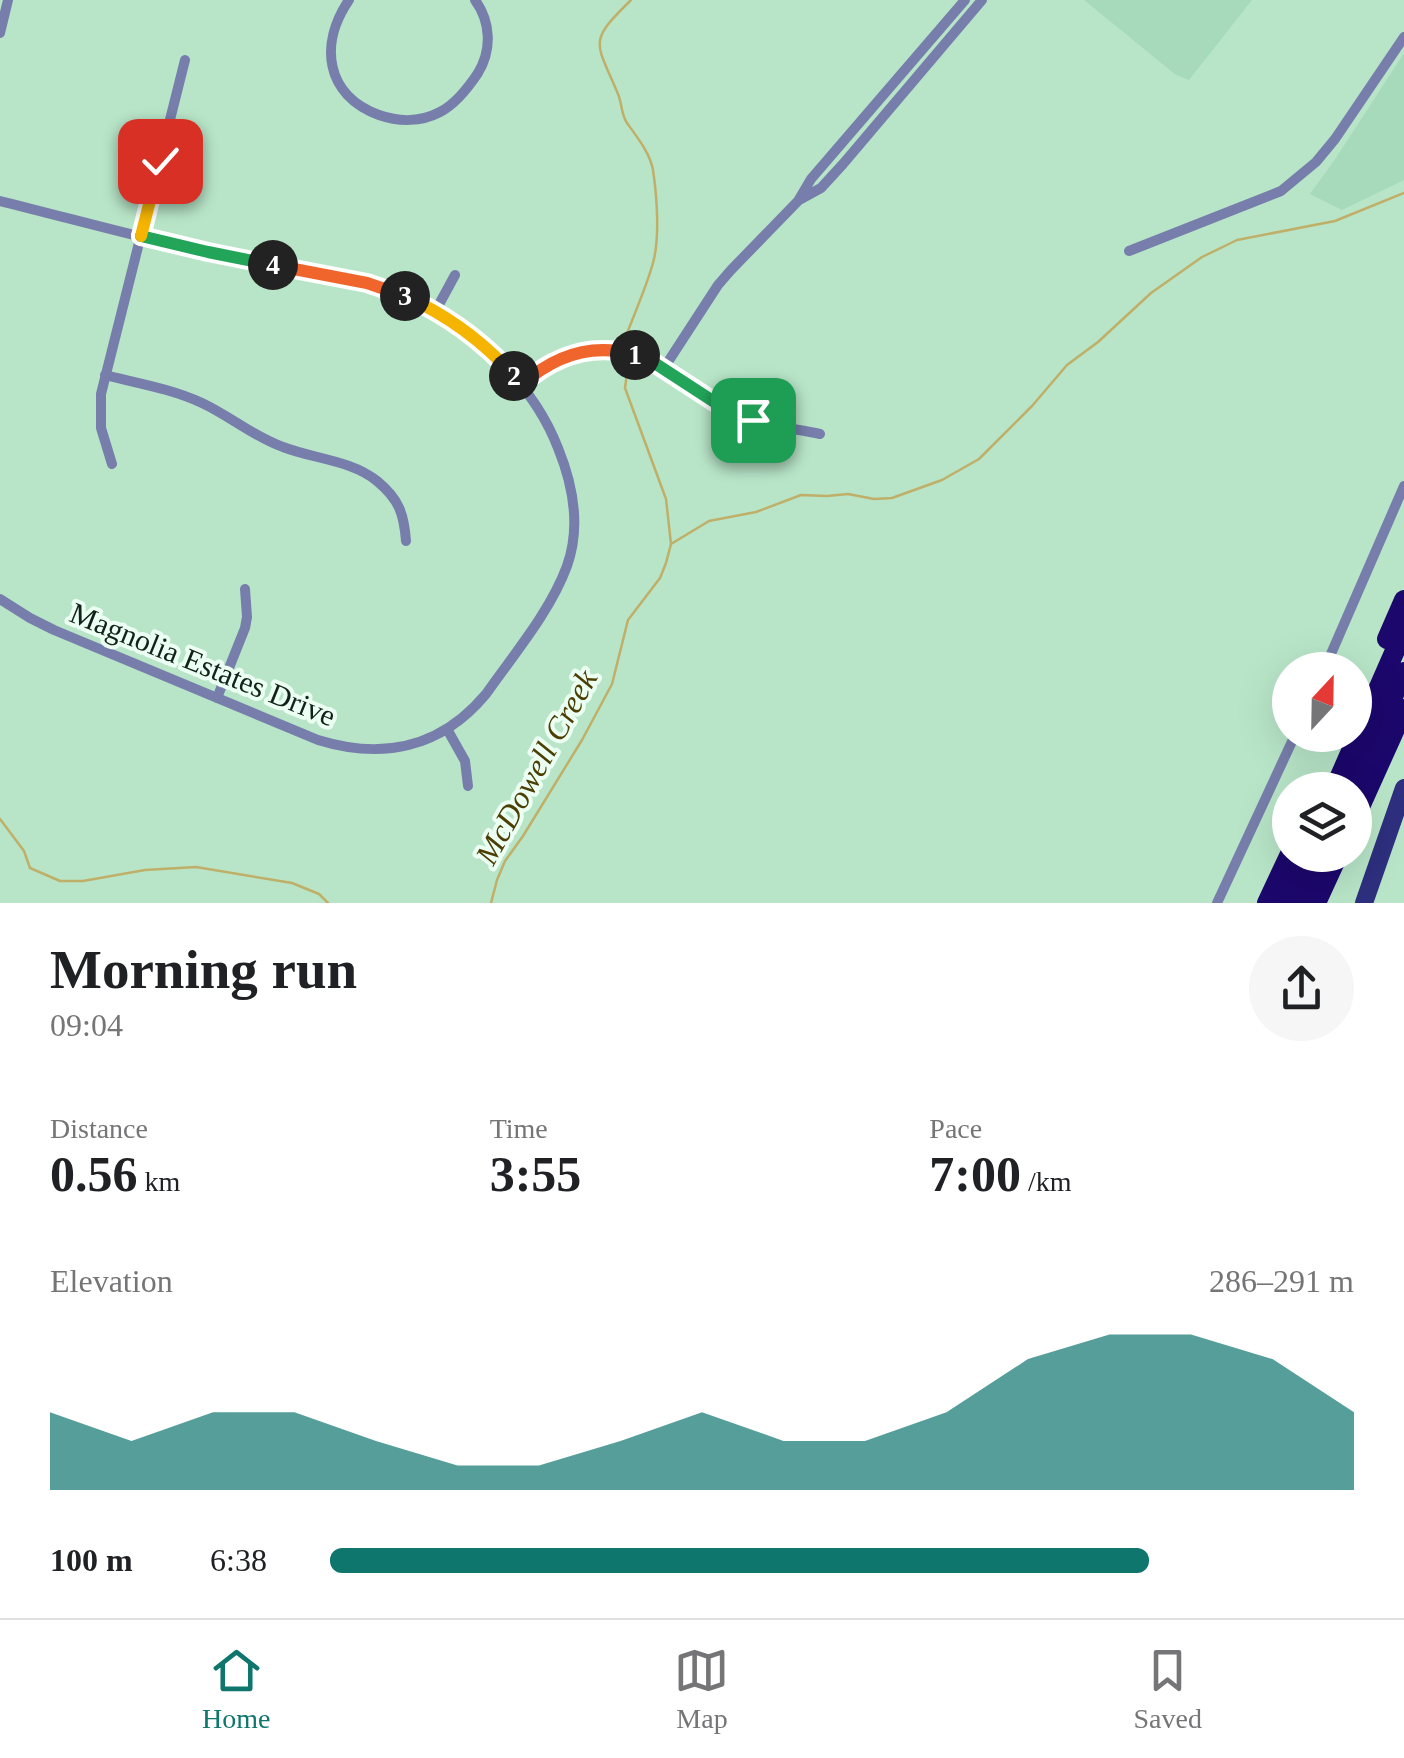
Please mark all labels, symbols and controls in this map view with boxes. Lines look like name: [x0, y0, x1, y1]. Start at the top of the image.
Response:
pin: [118, 119, 203, 204]
icon: check: [133, 134, 188, 189]
pin: 4: [248, 240, 298, 290]
text: 4: [266, 249, 280, 280]
pin: 3: [380, 271, 430, 321]
text: 3: [398, 280, 412, 311]
pin: 1: [610, 330, 660, 380]
text: 1: [628, 339, 642, 370]
pin: 2: [489, 351, 539, 401]
text: 2: [507, 360, 521, 391]
pin: [711, 378, 796, 463]
icon: arrive: [726, 393, 781, 448]
street label: Magnolia Estates Drive: [65, 596, 341, 732]
north arrow: [1272, 652, 1372, 752]
map controls: [1272, 652, 1372, 872]
water label: McDowell Creek: [467, 663, 605, 871]
button: layers: [1272, 772, 1372, 872]
button: share: [1249, 936, 1354, 1041]
text: Morning run: [50, 939, 357, 1000]
text: 09:04: [50, 1007, 123, 1043]
text: Distance: [50, 1113, 148, 1144]
text: Time: [490, 1113, 548, 1144]
text: Pace: [929, 1113, 982, 1144]
text: 0.56: [50, 1146, 138, 1202]
text: 3:55: [490, 1146, 581, 1202]
text: 7:00: [929, 1146, 1021, 1202]
text: km: [138, 1166, 180, 1197]
text: /km: [1021, 1166, 1072, 1197]
text: Elevation: [50, 1263, 173, 1299]
text: 286–291 m: [1209, 1263, 1354, 1299]
text: 100 m: [50, 1542, 133, 1578]
text: 6:38: [210, 1542, 267, 1578]
tab: Home: [202, 1643, 270, 1735]
tab: Map: [674, 1643, 729, 1735]
tab: Saved: [1134, 1643, 1202, 1735]

